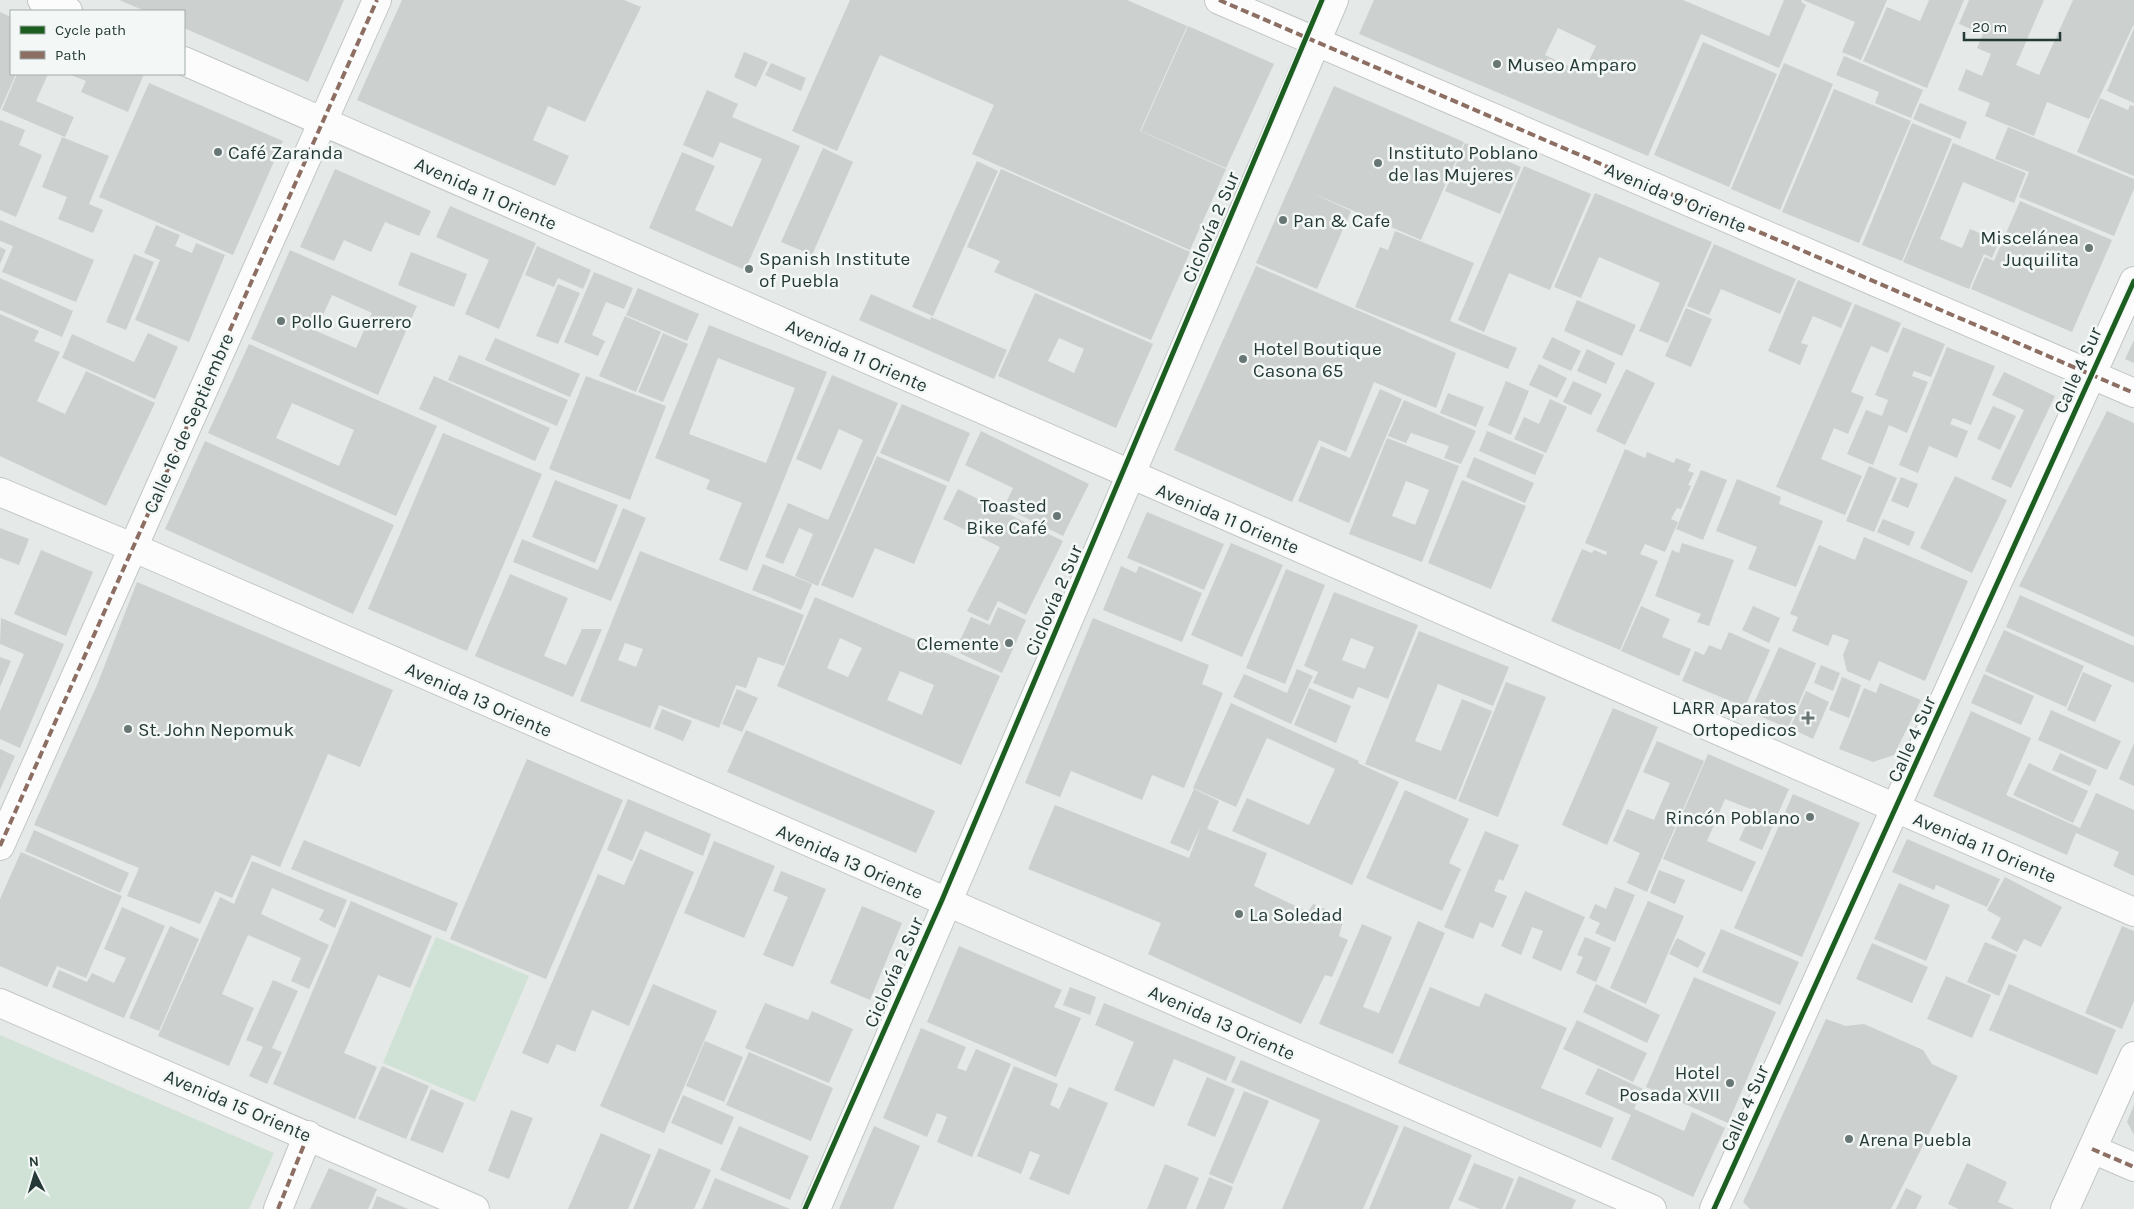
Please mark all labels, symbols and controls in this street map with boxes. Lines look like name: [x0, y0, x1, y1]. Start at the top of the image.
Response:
legend: [10, 10, 185, 75]
scale bar: [1964, 10, 2060, 42]
text: 20 m: [1972, 18, 2007, 36]
text: Cycle path: [55, 21, 126, 39]
text: Path: [55, 46, 86, 64]
place label: Museo Amparo: [1507, 54, 1637, 76]
marker: Museo Amparo: [1491, 58, 1503, 70]
place label: Café Zaranda: [228, 142, 343, 164]
place label: Instituto Poblano de las Mujeres: [1388, 142, 1538, 186]
marker: Café Zaranda: [212, 146, 224, 158]
street label: Avenida 11 Oriente: [411, 153, 560, 235]
marker: Instituto Poblano de las Mujeres: [1372, 157, 1384, 169]
street label: Avenida 9 Oriente: [1602, 158, 1750, 238]
street label: Ciclovía 2 Sur: [1178, 168, 1244, 286]
place label: Pan & Cafe: [1293, 210, 1390, 232]
marker: Pan & Cafe: [1277, 214, 1289, 226]
place label: Miscelánea Juquilita: [1980, 227, 2079, 271]
marker: Miscelánea Juquilita: [2083, 242, 2095, 254]
place label: Spanish Institute of Puebla: [759, 248, 910, 292]
marker: Spanish Institute of Puebla: [743, 263, 755, 275]
place label: Pollo Guerrero: [291, 311, 412, 333]
marker: Pollo Guerrero: [275, 315, 287, 327]
street label: Avenida 11 Oriente: [782, 315, 931, 397]
street label: Calle 4 Sur: [2049, 324, 2107, 417]
street label: Calle 16 de Septiembre: [139, 330, 239, 517]
place label: Hotel Boutique Casona 65: [1253, 338, 1382, 382]
marker: Hotel Boutique Casona 65: [1237, 353, 1249, 365]
street label: Avenida 11 Oriente: [1153, 479, 1302, 559]
place label: Toasted Bike Café: [966, 495, 1047, 539]
marker: Toasted Bike Café: [1051, 510, 1063, 522]
street label: Ciclovía 2 Sur: [1021, 541, 1087, 659]
place label: Clemente: [916, 633, 999, 655]
marker: Clemente: [1003, 637, 1015, 649]
street label: Avenida 13 Oriente: [402, 658, 555, 742]
street label: Calle 4 Sur: [1883, 693, 1941, 786]
place label: LARR Aparatos Ortopedicos: [1672, 697, 1797, 741]
marker: LARR Aparatos Ortopedicos: [1801, 711, 1815, 725]
place label: St. John Nepomuk: [138, 719, 295, 741]
marker: St. John Nepomuk: [122, 723, 134, 735]
place label: Rincón Poblano: [1665, 807, 1800, 829]
street label: Avenida 11 Oriente: [1910, 808, 2059, 888]
marker: Rincón Poblano: [1804, 811, 1816, 823]
street label: Avenida 13 Oriente: [773, 820, 926, 904]
place label: La Soledad: [1249, 904, 1343, 926]
marker: La Soledad: [1233, 908, 1245, 920]
street label: Ciclovía 2 Sur: [860, 914, 928, 1031]
street label: Avenida 13 Oriente: [1145, 981, 1298, 1065]
place label: Hotel Posada XVII: [1619, 1062, 1720, 1106]
street label: Calle 4 Sur: [1716, 1062, 1774, 1155]
street label: Avenida 15 Oriente: [161, 1065, 314, 1147]
marker: Hotel Posada XVII: [1724, 1077, 1736, 1089]
place label: Arena Puebla: [1859, 1129, 1972, 1151]
marker: Arena Puebla: [1843, 1133, 1855, 1145]
north arrow: [10, 1149, 60, 1199]
text: N: [28, 1153, 40, 1170]

